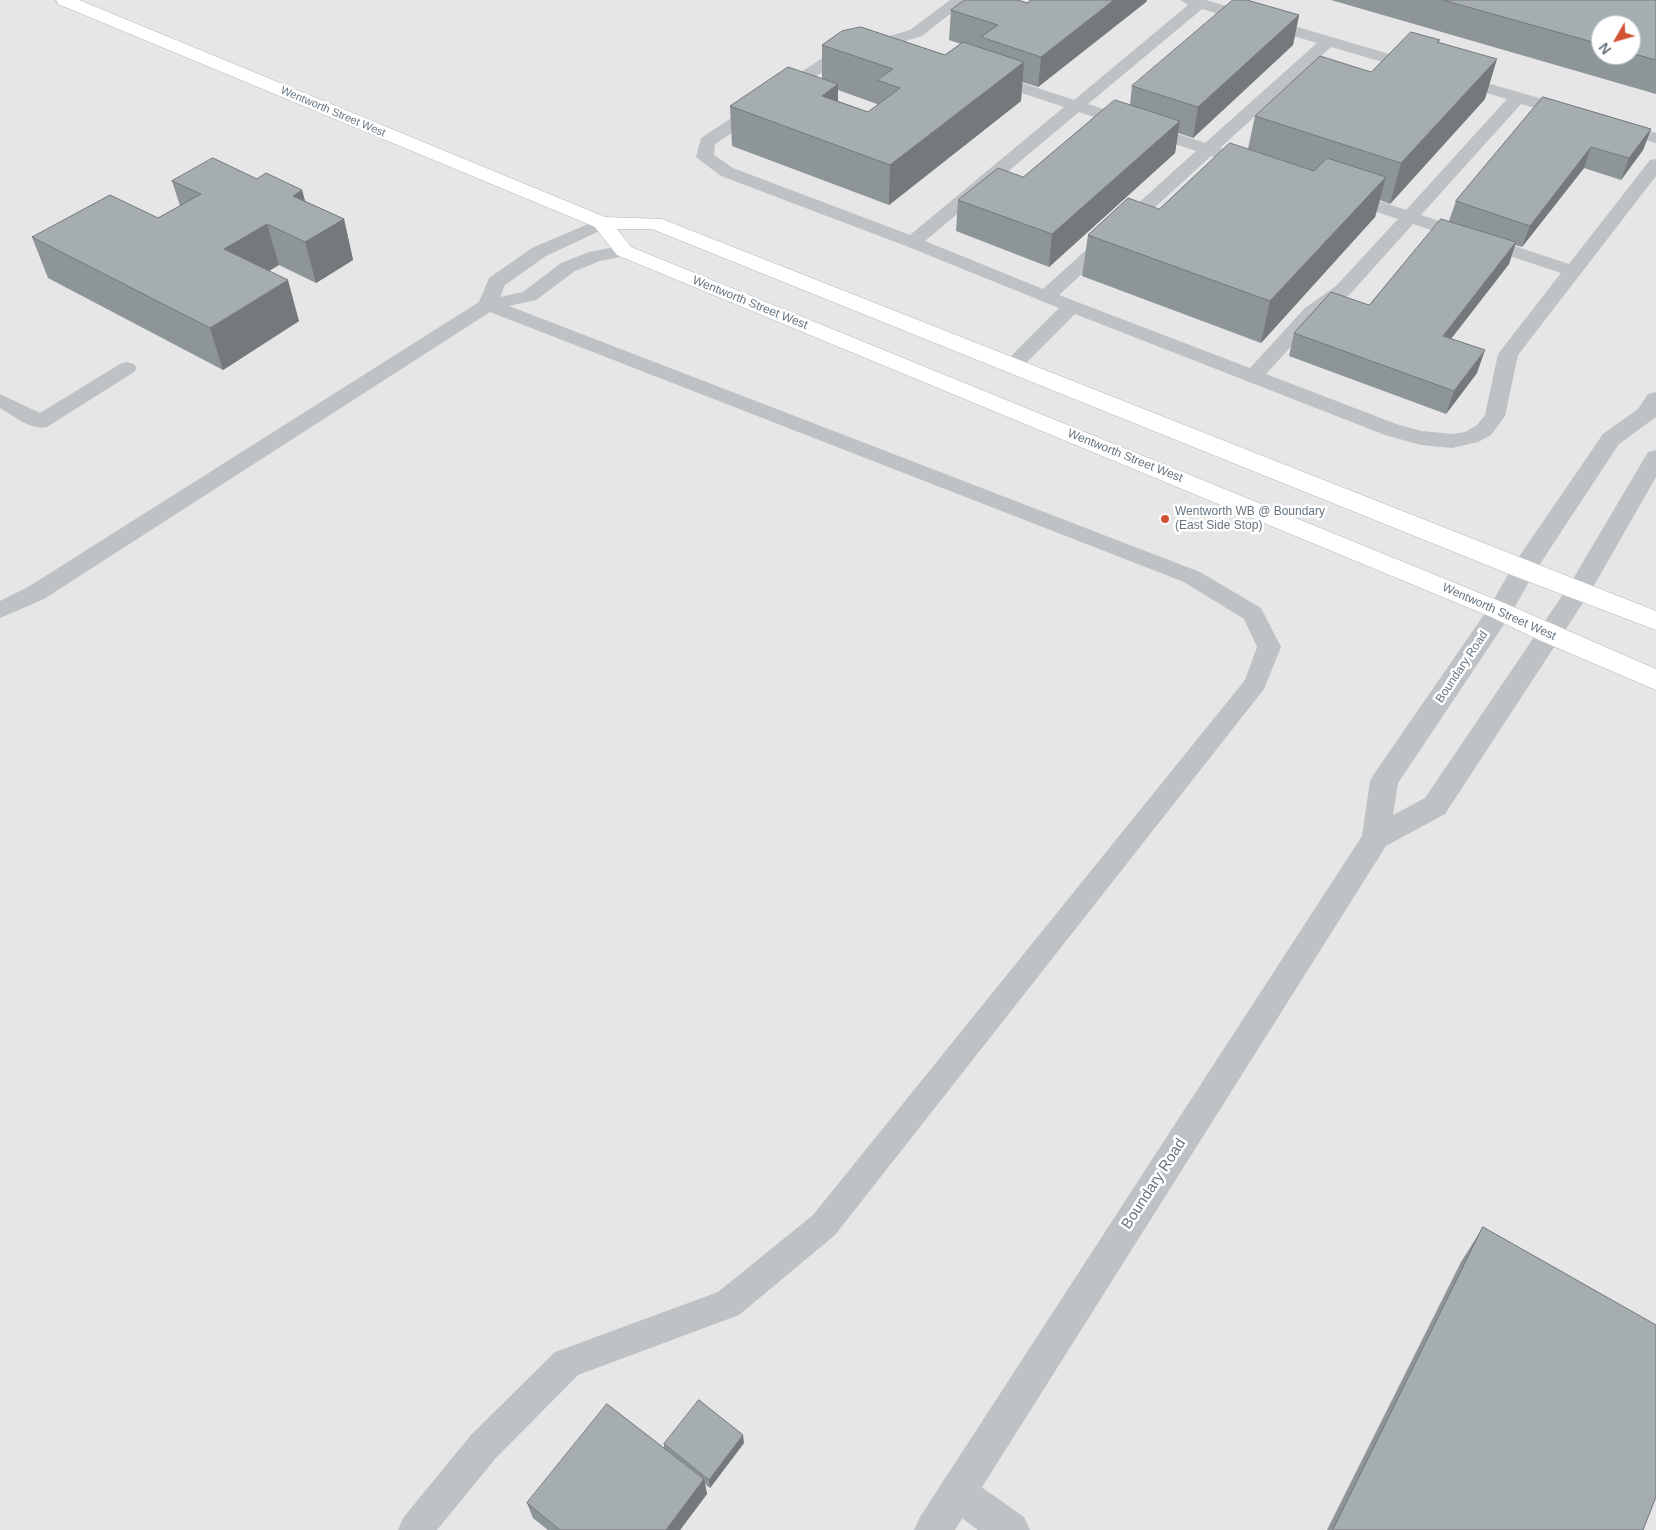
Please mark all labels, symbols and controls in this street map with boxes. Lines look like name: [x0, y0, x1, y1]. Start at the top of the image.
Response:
north arrow: [1591, 15, 1641, 65]
text: N: [1596, 40, 1614, 58]
street label: Wentworth Street West: [279, 84, 387, 140]
street label: Wentworth Street West: [690, 273, 810, 333]
street label: Wentworth Street West: [1065, 426, 1185, 486]
place label: Wentworth WB @ Boundary (East Side Stop): [1175, 505, 1325, 533]
marker: Wentworth WB @ Boundary (East Side Stop): [1159, 513, 1171, 525]
street label: Wentworth Street West: [1440, 580, 1558, 644]
street label: Boundary Road: [1433, 628, 1491, 706]
street label: Boundary Road: [1118, 1135, 1190, 1233]

